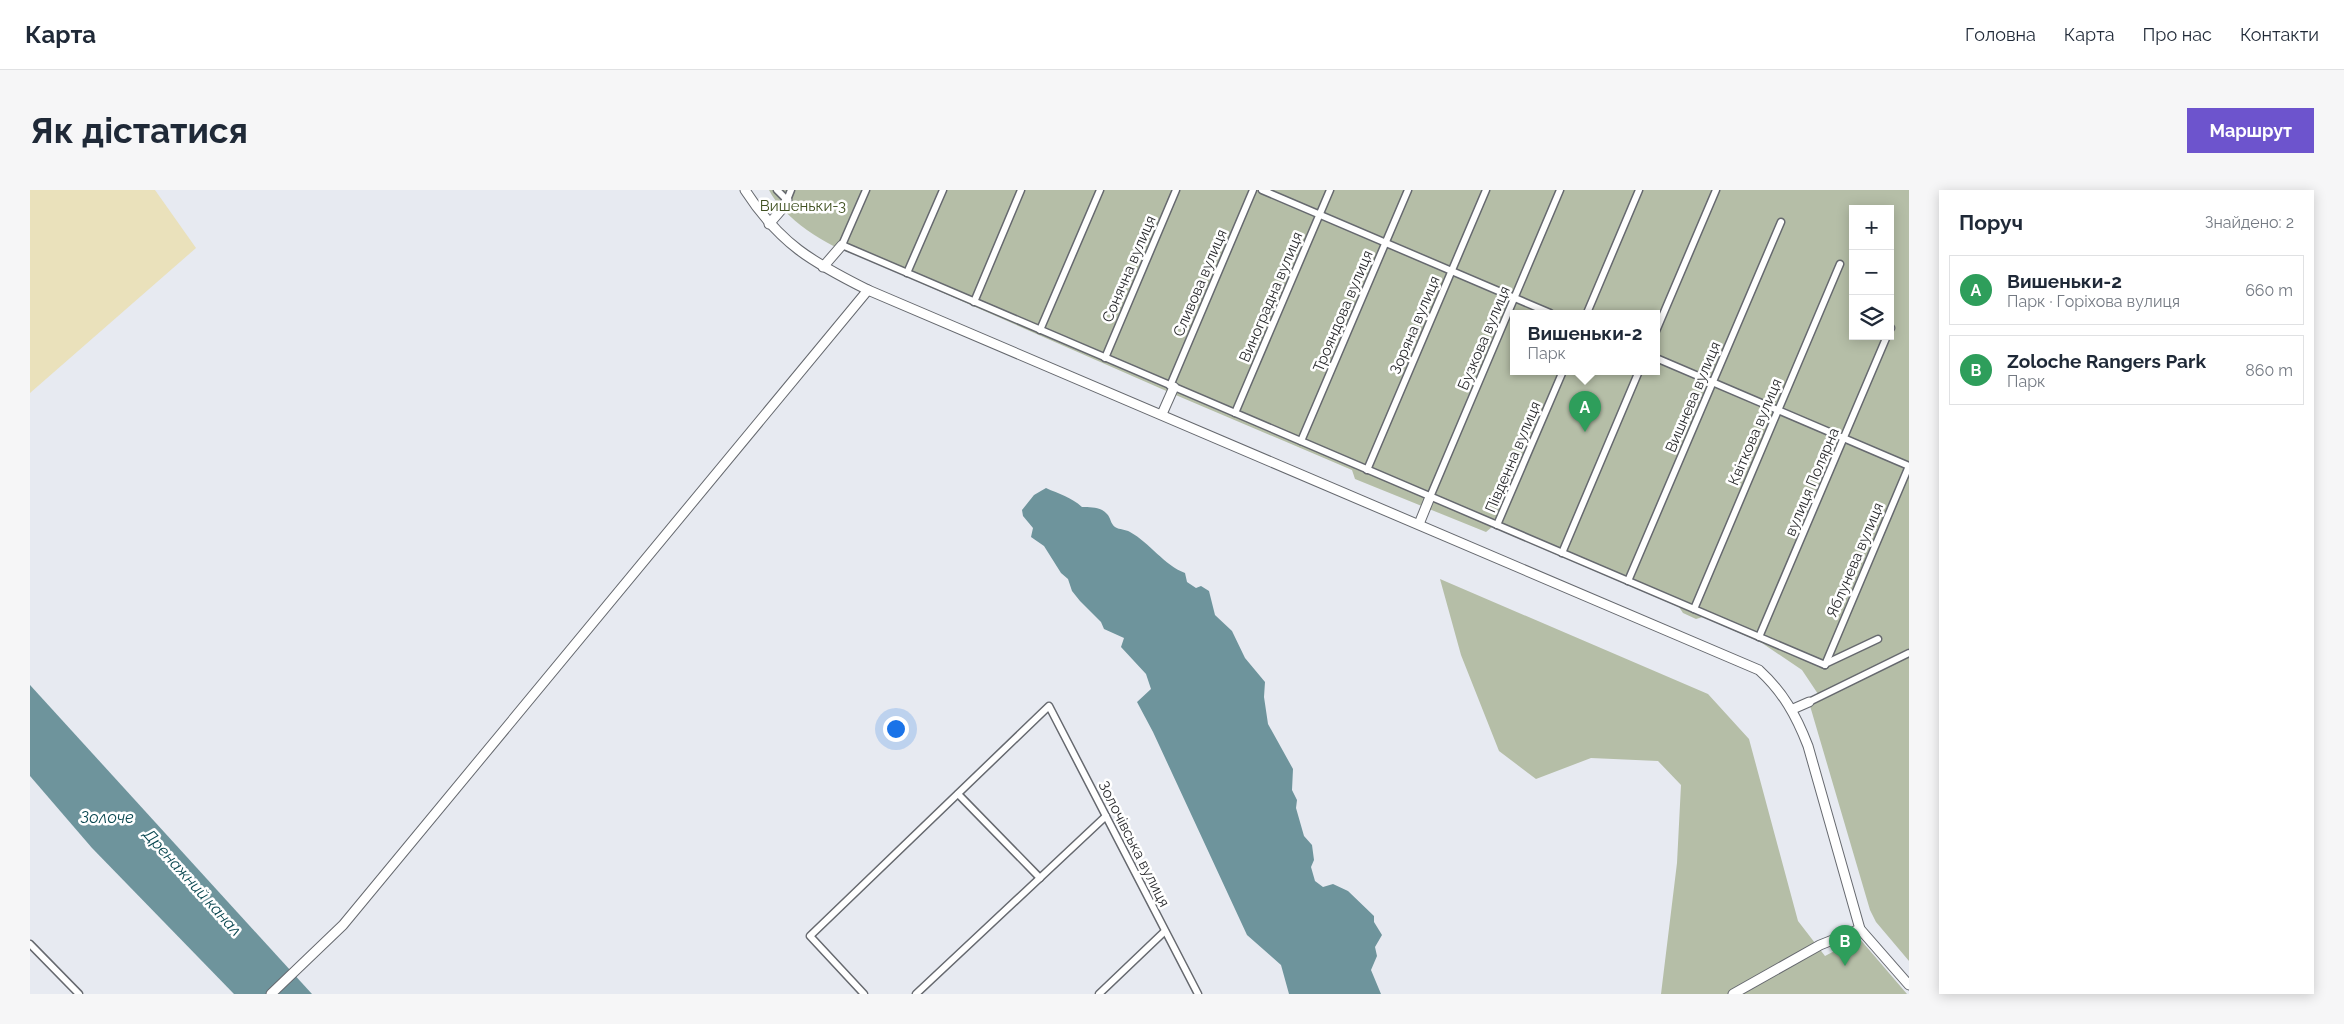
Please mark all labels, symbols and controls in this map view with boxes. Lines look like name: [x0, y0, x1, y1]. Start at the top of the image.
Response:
text: Карта: [25, 20, 96, 49]
text: Головна: [1965, 24, 2036, 45]
text: Карта: [2064, 24, 2115, 45]
text: Про нас: [2143, 24, 2212, 45]
text: Контакти: [2240, 24, 2319, 45]
button: Маршрут: [2187, 108, 2314, 153]
text: Як дістатися: [30, 110, 248, 151]
park label: Вишеньки-3: [760, 197, 846, 215]
map controls: [1849, 205, 1894, 340]
button: +: [1849, 205, 1894, 250]
text: Поруч: [1959, 210, 2023, 235]
street label: Сонячна вулиця: [1098, 213, 1160, 325]
text: Знайдено: 2: [2205, 213, 2294, 232]
street label: Сливова вулиця: [1169, 227, 1231, 339]
street label: Виноградна вулиця: [1235, 229, 1307, 365]
street label: Трояндова вулиця: [1309, 248, 1377, 374]
button: −: [1849, 250, 1894, 295]
text: Вишеньки-2: [2007, 270, 2122, 292]
street label: Зоряна вулиця: [1386, 273, 1444, 377]
text: A: [1971, 281, 1981, 300]
text: 660 m: [2245, 281, 2293, 300]
street label: Бузкова вулиця: [1454, 283, 1514, 393]
text: Парк · Горіхова вулиця: [2007, 292, 2180, 311]
button: layers: [1849, 295, 1894, 340]
popup: [1510, 310, 1660, 375]
text: Вишеньки-2: [1528, 322, 1642, 344]
street label: Вишнева вулиця: [1662, 339, 1724, 455]
text: Парк: [1528, 344, 1566, 363]
text: Zoloche Rangers Park: [2007, 350, 2206, 372]
text: B: [1971, 361, 1981, 380]
text: 860 m: [2245, 361, 2293, 380]
text: Парк: [2007, 372, 2045, 391]
street label: Квіткова вулиця: [1724, 376, 1786, 488]
pin: A: [1569, 391, 1601, 432]
street label: Південна вулиця: [1481, 399, 1545, 515]
street label: вулиця Полярна: [1781, 425, 1843, 539]
street label: Яблунева вулиця: [1823, 500, 1887, 620]
your location: [883, 716, 909, 742]
street label: Золочівська вулиця: [1094, 778, 1174, 910]
water label: Золоче: [80, 808, 134, 827]
water label: Дренажний канал: [139, 824, 246, 940]
pin: B: [1829, 925, 1861, 966]

